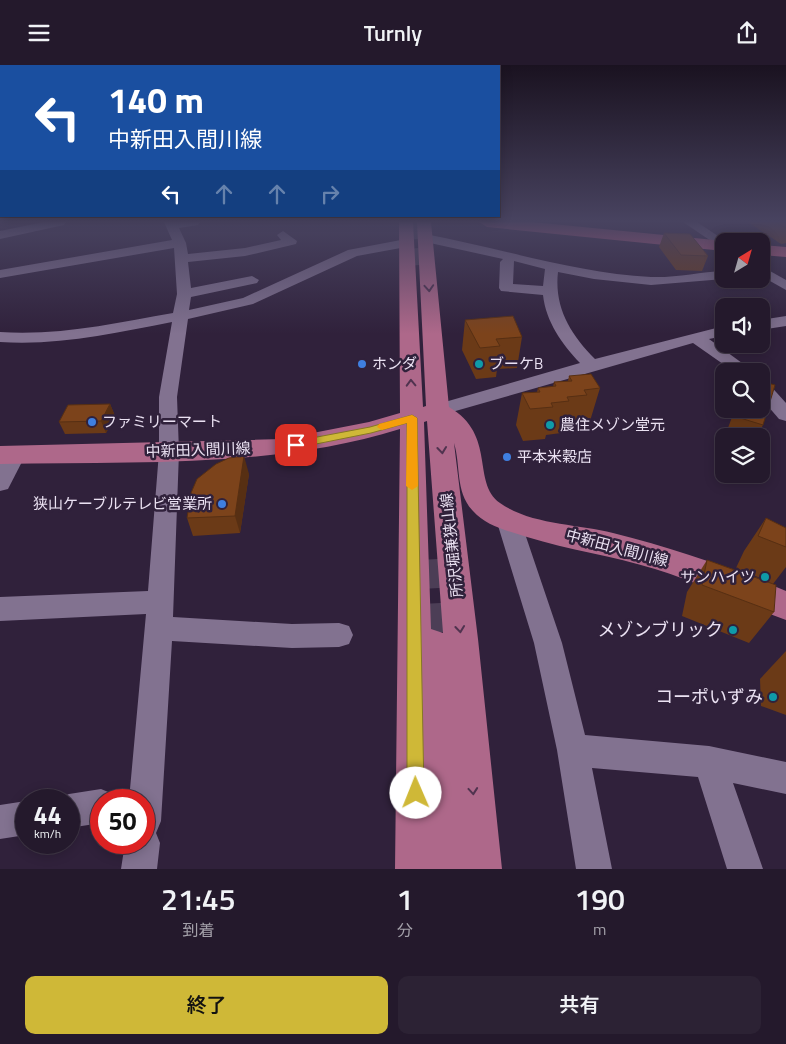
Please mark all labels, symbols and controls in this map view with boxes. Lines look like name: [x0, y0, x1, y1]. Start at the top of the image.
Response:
text: Turnly: [364, 16, 422, 50]
icon: menu: [25, 19, 53, 47]
icon: share: [733, 19, 761, 47]
text: 140 m: [108, 73, 204, 127]
icon: left: [25, 85, 90, 150]
text: 中新田入間川線: [108, 122, 262, 156]
icon: left: [157, 180, 185, 208]
icon: ahead: [210, 180, 238, 208]
icon: ahead: [263, 180, 291, 208]
icon: right: [316, 180, 344, 208]
north arrow: [715, 233, 770, 287]
map controls: [715, 233, 770, 483]
one-way arrow: [423, 284, 434, 292]
button: sound: [715, 298, 770, 353]
place label: ホンダ: [372, 352, 417, 375]
place label: ブーケB: [489, 352, 543, 375]
marker: ホンダ: [356, 358, 368, 370]
marker: ブーケB: [473, 358, 485, 370]
button: search: [715, 363, 770, 418]
one-way arrow: [406, 379, 416, 386]
place label: ファミリーマート: [102, 410, 222, 433]
place label: 農住メゾン堂元: [560, 413, 665, 436]
marker: ファミリーマート: [86, 416, 98, 428]
marker: 農住メゾン堂元: [544, 419, 556, 431]
pin: [275, 424, 317, 466]
button: layers: [715, 428, 770, 483]
icon: arrive: [282, 431, 310, 459]
street label: 中新田入間川線: [145, 436, 251, 463]
place label: 平本米穀店: [517, 445, 592, 468]
one-way arrow: [436, 446, 447, 454]
marker: 平本米穀店: [501, 451, 513, 463]
place label: 狭山ケーブルテレビ営業所: [33, 492, 212, 515]
street label: 所沢堀兼狭山線: [435, 492, 468, 598]
marker: 狭山ケーブルテレビ営業所: [216, 498, 228, 510]
street label: 中新田入間川線: [563, 523, 671, 572]
place label: サンハイツ: [680, 565, 755, 588]
marker: サンハイツ: [759, 571, 771, 583]
place label: メゾンブリック: [598, 616, 723, 643]
marker: メゾンブリック: [727, 624, 739, 636]
one-way arrow: [454, 625, 465, 633]
place label: コーポいずみ: [655, 683, 763, 710]
marker: コーポいずみ: [767, 691, 779, 703]
position arrow: [389, 766, 441, 818]
one-way arrow: [468, 787, 479, 795]
speed limit sign: 50: [90, 789, 155, 854]
text: 44: [33, 796, 62, 834]
text: km/h: [34, 824, 61, 843]
text: 21:45: [161, 876, 235, 922]
text: 1: [397, 876, 413, 922]
text: 190: [574, 876, 625, 922]
text: m: [593, 917, 606, 941]
text: 到着: [182, 918, 214, 942]
text: 分: [397, 918, 413, 942]
button: 終了: [25, 976, 388, 1034]
button: 共有: [398, 976, 761, 1034]

